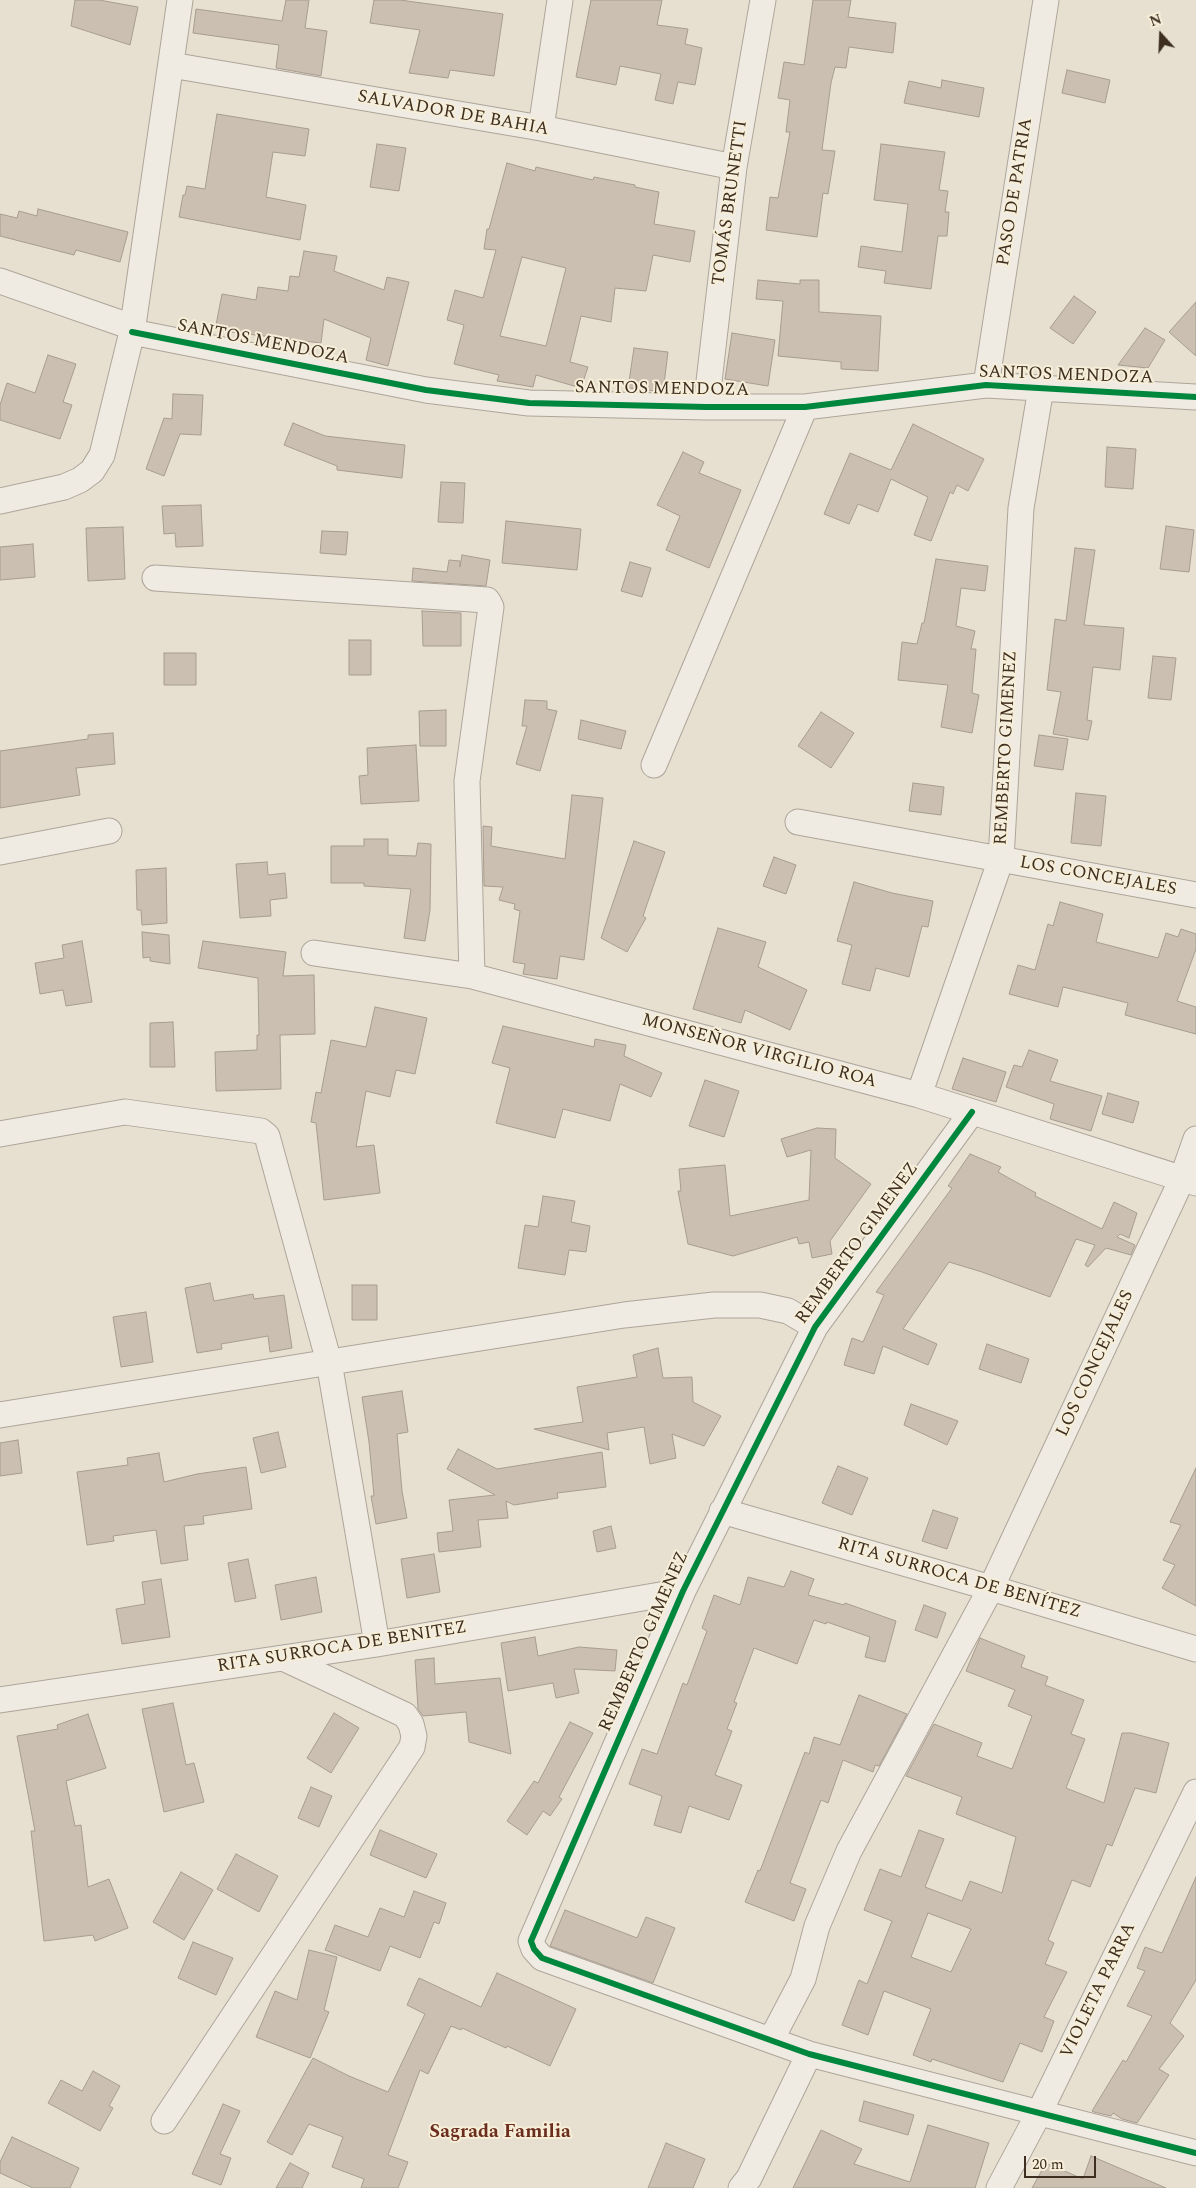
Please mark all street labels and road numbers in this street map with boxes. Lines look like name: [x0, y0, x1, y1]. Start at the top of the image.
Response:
street label: SALVADOR DE BAHIA: [356, 87, 550, 141]
street label: PASO DE PATRIA: [994, 116, 1038, 268]
street label: TOMÁS BRUNETTI: [709, 119, 753, 287]
street label: SANTOS MENDOZA: [175, 316, 351, 370]
street label: SANTOS MENDOZA: [978, 362, 1154, 390]
street label: SANTOS MENDOZA: [575, 378, 749, 402]
street label: REMBERTO GIMENEZ: [991, 650, 1023, 846]
street label: LOS CONCEJALES: [1018, 853, 1178, 901]
street label: MONSEÑOR VIRGILIO ROA: [639, 1010, 879, 1094]
street label: REMBERTO GIMENEZ: [792, 1159, 924, 1329]
street label: LOS CONCEJALES: [1053, 1287, 1139, 1441]
street label: RITA SURROCA DE BENÍTEZ: [835, 1534, 1083, 1624]
street label: REMBERTO GIMENEZ: [596, 1549, 694, 1735]
street label: RITA SURROCA DE BENITEZ: [216, 1618, 468, 1678]
street label: VIOLETA PARRA: [1057, 1920, 1141, 2062]

